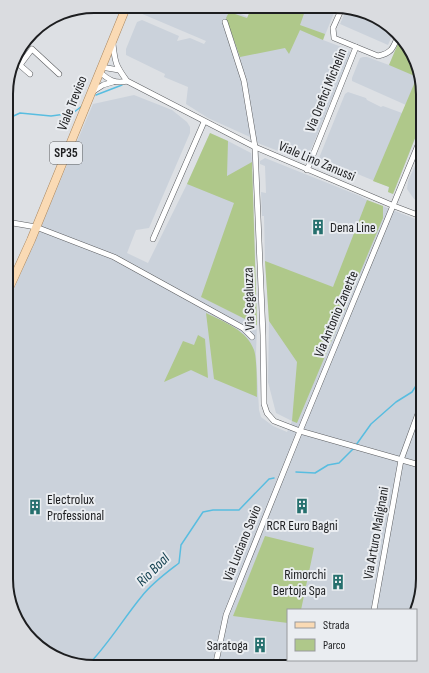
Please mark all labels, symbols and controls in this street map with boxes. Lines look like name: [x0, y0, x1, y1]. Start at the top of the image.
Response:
street label: Via Orefici Michelin: [301, 46, 351, 134]
street label: Viale Treviso: [53, 73, 91, 133]
street label: Viale Lino Zanussi: [276, 137, 358, 185]
road number: SP35: [50, 142, 82, 164]
building icon: Dena Line: [309, 218, 327, 236]
place label: Dena Line: [330, 219, 376, 236]
street label: Via Segaluzza: [239, 267, 259, 331]
street label: Via Antonio Zanette: [310, 268, 362, 360]
street label: Via Arturo Malignani: [359, 485, 393, 581]
place label: Electrolux Professional: [47, 491, 104, 524]
building icon: RCR Euro Bagni: [293, 497, 311, 515]
building icon: Electrolux Professional: [26, 498, 44, 516]
street label: Via Luciano Savio: [219, 502, 265, 583]
place label: RCR Euro Bagni: [266, 517, 338, 534]
water label: Rio Boal: [132, 548, 175, 591]
place label: Rimorchi Bertoja Spa: [273, 566, 326, 599]
building icon: Rimorchi Bertoja Spa: [329, 573, 347, 591]
legend: [287, 609, 417, 661]
text: Strada: [323, 618, 350, 633]
building icon: Saratoga: [251, 636, 269, 654]
place label: Saratoga: [207, 637, 248, 654]
text: Parco: [323, 638, 346, 653]

